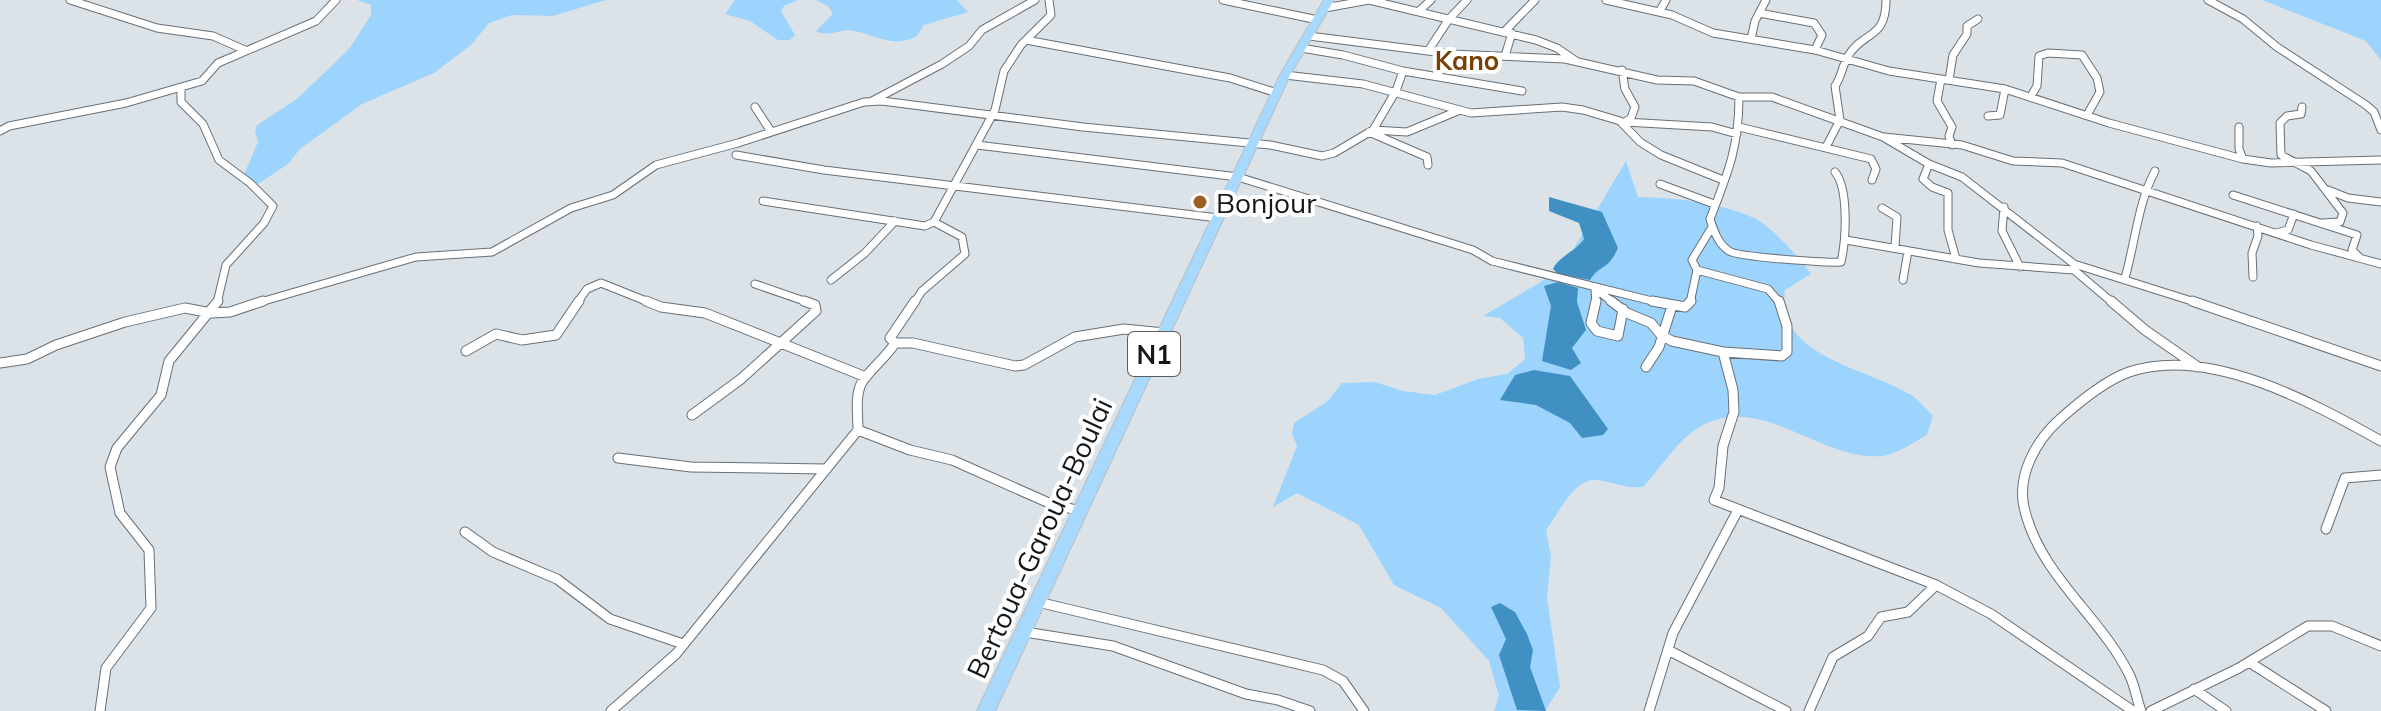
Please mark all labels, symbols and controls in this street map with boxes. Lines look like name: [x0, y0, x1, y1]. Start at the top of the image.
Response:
district label: Kano: [1435, 44, 1499, 77]
place label: Bonjour: [1216, 185, 1317, 220]
marker: Bonjour: [1191, 193, 1209, 211]
road number: N1: [1128, 332, 1180, 376]
street label: Bertoua-Garoua-Boulai: [959, 392, 1119, 684]

